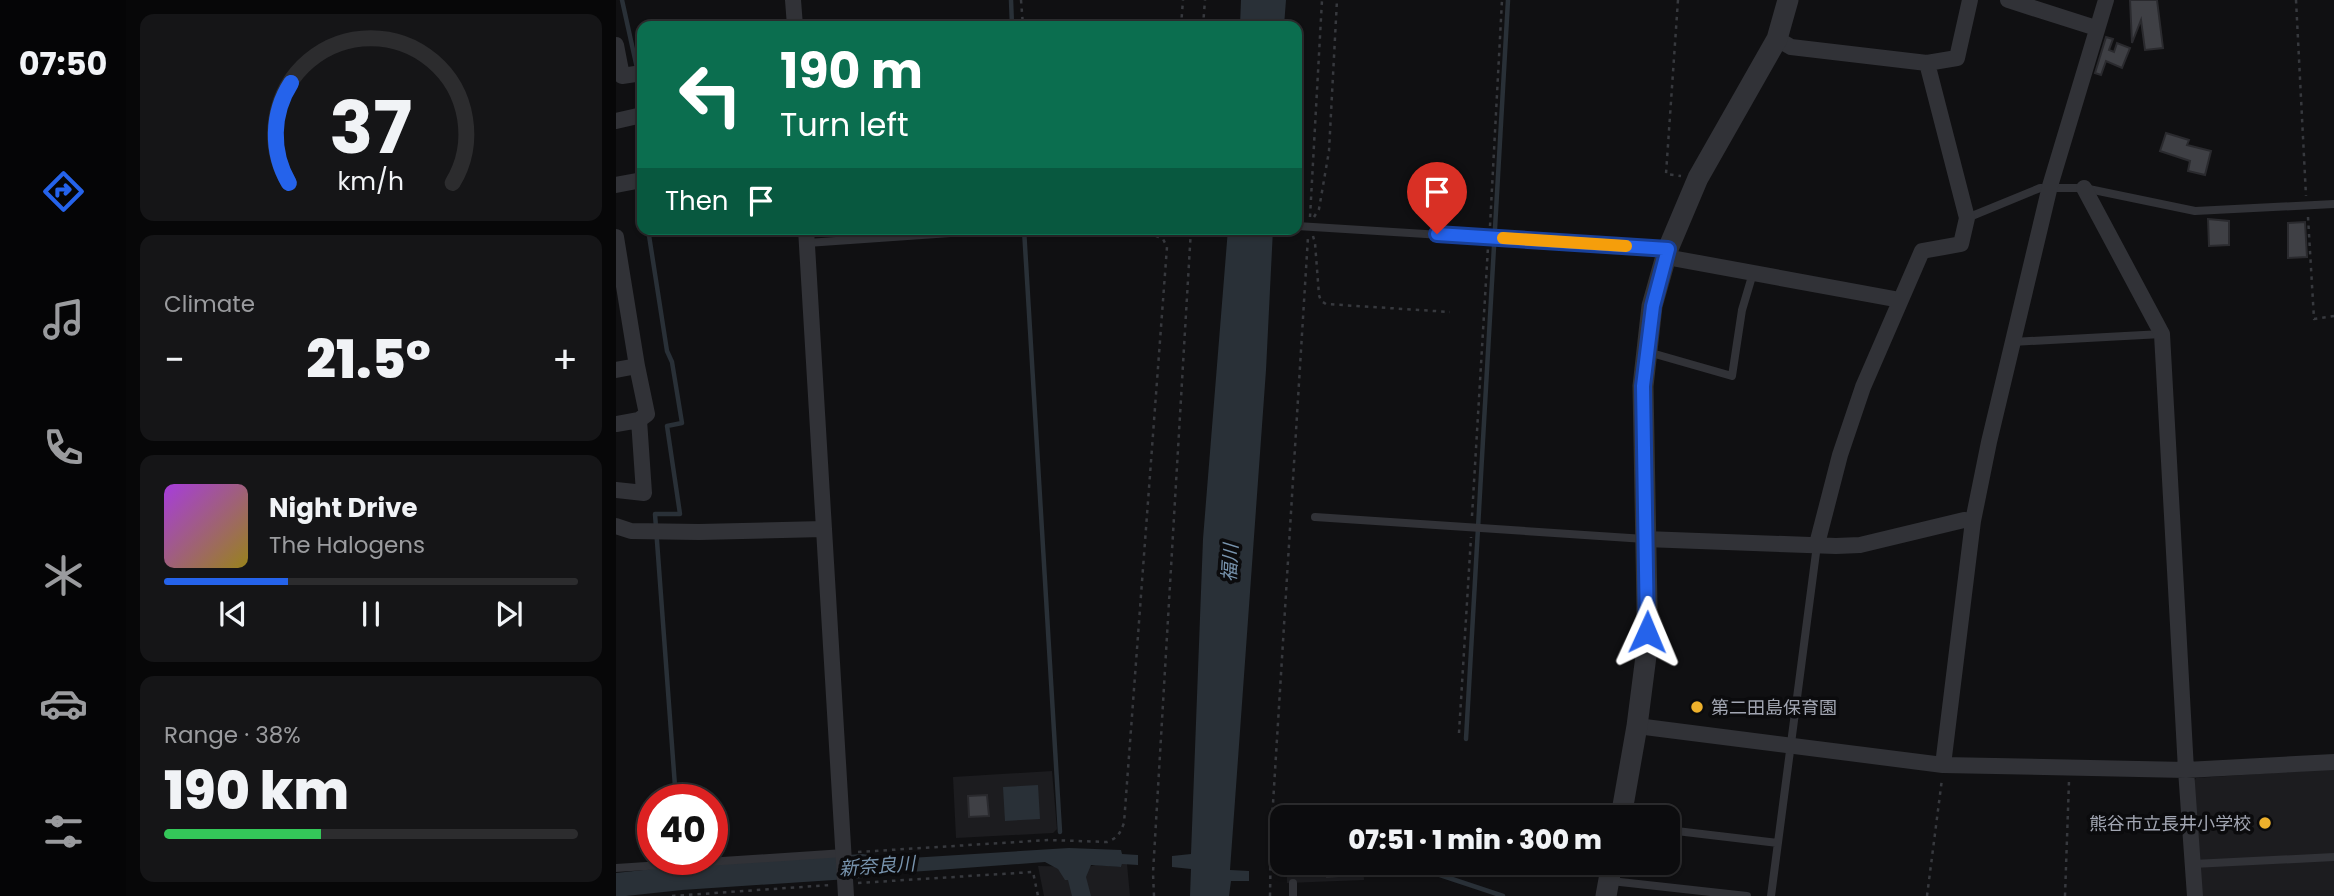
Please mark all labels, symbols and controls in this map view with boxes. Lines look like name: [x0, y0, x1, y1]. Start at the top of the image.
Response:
text: 190 m: [780, 37, 923, 105]
text: 07:50: [19, 41, 107, 86]
icon: left: [665, 49, 756, 140]
text: 37: [330, 78, 413, 179]
text: Turn left: [780, 102, 909, 147]
pin: [1407, 162, 1467, 234]
text: km/h: [338, 164, 404, 199]
icon: directions: [39, 167, 88, 216]
icon: arrive: [1418, 173, 1456, 211]
icon: arrive: [742, 182, 780, 220]
text: Then: [665, 183, 728, 219]
text: Climate: [164, 288, 255, 320]
icon: music: [39, 295, 88, 344]
text: 21.5°: [306, 323, 431, 396]
text: −: [164, 333, 185, 386]
text: +: [552, 333, 578, 386]
icon: phone: [39, 423, 88, 472]
text: Night Drive: [269, 490, 417, 526]
text: The Halogens: [269, 529, 425, 561]
water label: 福川: [1216, 541, 1245, 583]
icon: climate: [39, 551, 88, 600]
icon: previous: [214, 595, 252, 633]
icon: pause: [352, 595, 390, 633]
icon: next: [490, 595, 528, 633]
position arrow: [1610, 595, 1684, 669]
icon: car: [39, 679, 88, 728]
place label: 第二田島保育園: [1711, 695, 1837, 720]
marker: 第二田島保育園: [1689, 699, 1705, 715]
text: Range · 38%: [164, 719, 301, 751]
text: 190 km: [164, 754, 349, 827]
speed limit sign: 40: [637, 784, 728, 875]
icon: filters: [39, 807, 88, 856]
place label: 熊谷市立長井小学校: [2089, 811, 2251, 836]
marker: 熊谷市立長井小学校: [2257, 815, 2273, 831]
text: 07:51 · 1 min · 300 m: [1348, 822, 1602, 858]
water label: 新奈良川: [838, 850, 918, 882]

